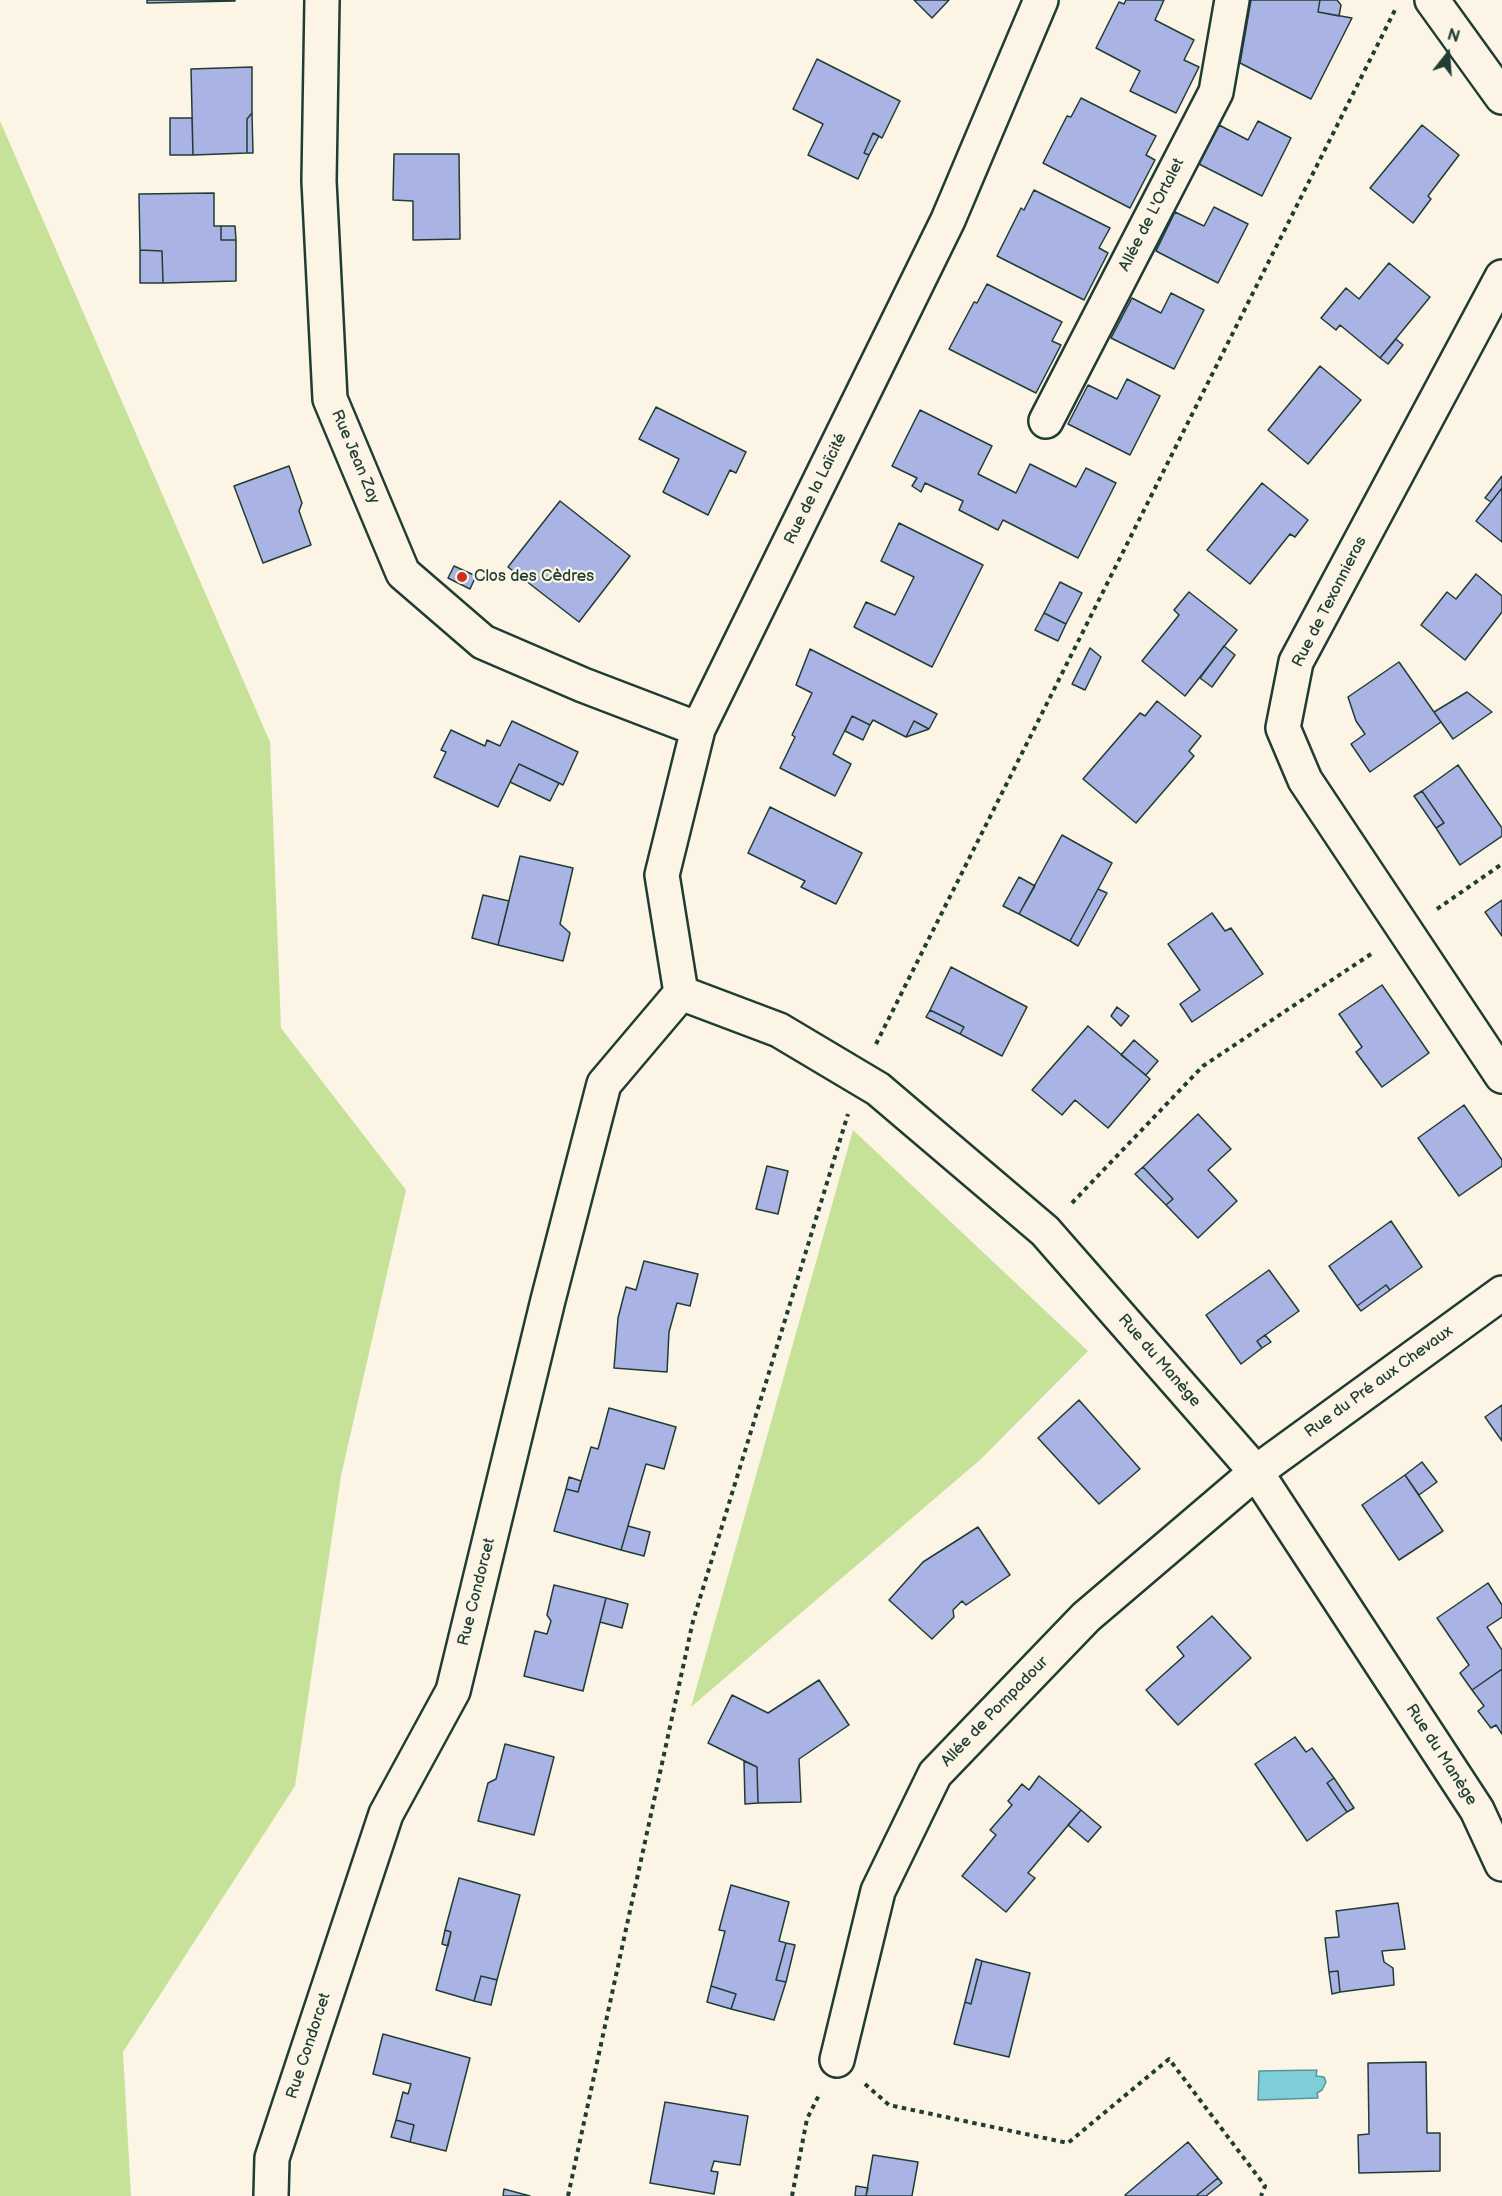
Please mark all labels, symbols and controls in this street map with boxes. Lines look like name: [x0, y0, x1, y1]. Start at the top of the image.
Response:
north arrow: [1418, 24, 1478, 84]
text: N: [1445, 25, 1462, 47]
street label: Allée de L'Ortalet: [1115, 155, 1189, 275]
street label: Rue Jean Zay: [327, 407, 383, 507]
street label: Rue de la Laïcité: [781, 430, 851, 548]
street label: Rue de Texonnieras: [1289, 533, 1371, 671]
place label: Clos des Cèdres: [474, 567, 594, 587]
marker: Clos des Cèdres: [455, 570, 469, 584]
street label: Rue du Manège: [1113, 1311, 1205, 1411]
street label: Rue du Pré aux Chevaux: [1301, 1322, 1457, 1442]
street label: Rue Condorcet: [454, 1536, 500, 1648]
street label: Allée de Pompadour: [937, 1653, 1053, 1771]
street label: Rue du Manège: [1401, 1701, 1481, 1809]
street label: Rue Condorcet: [283, 1991, 335, 2101]

